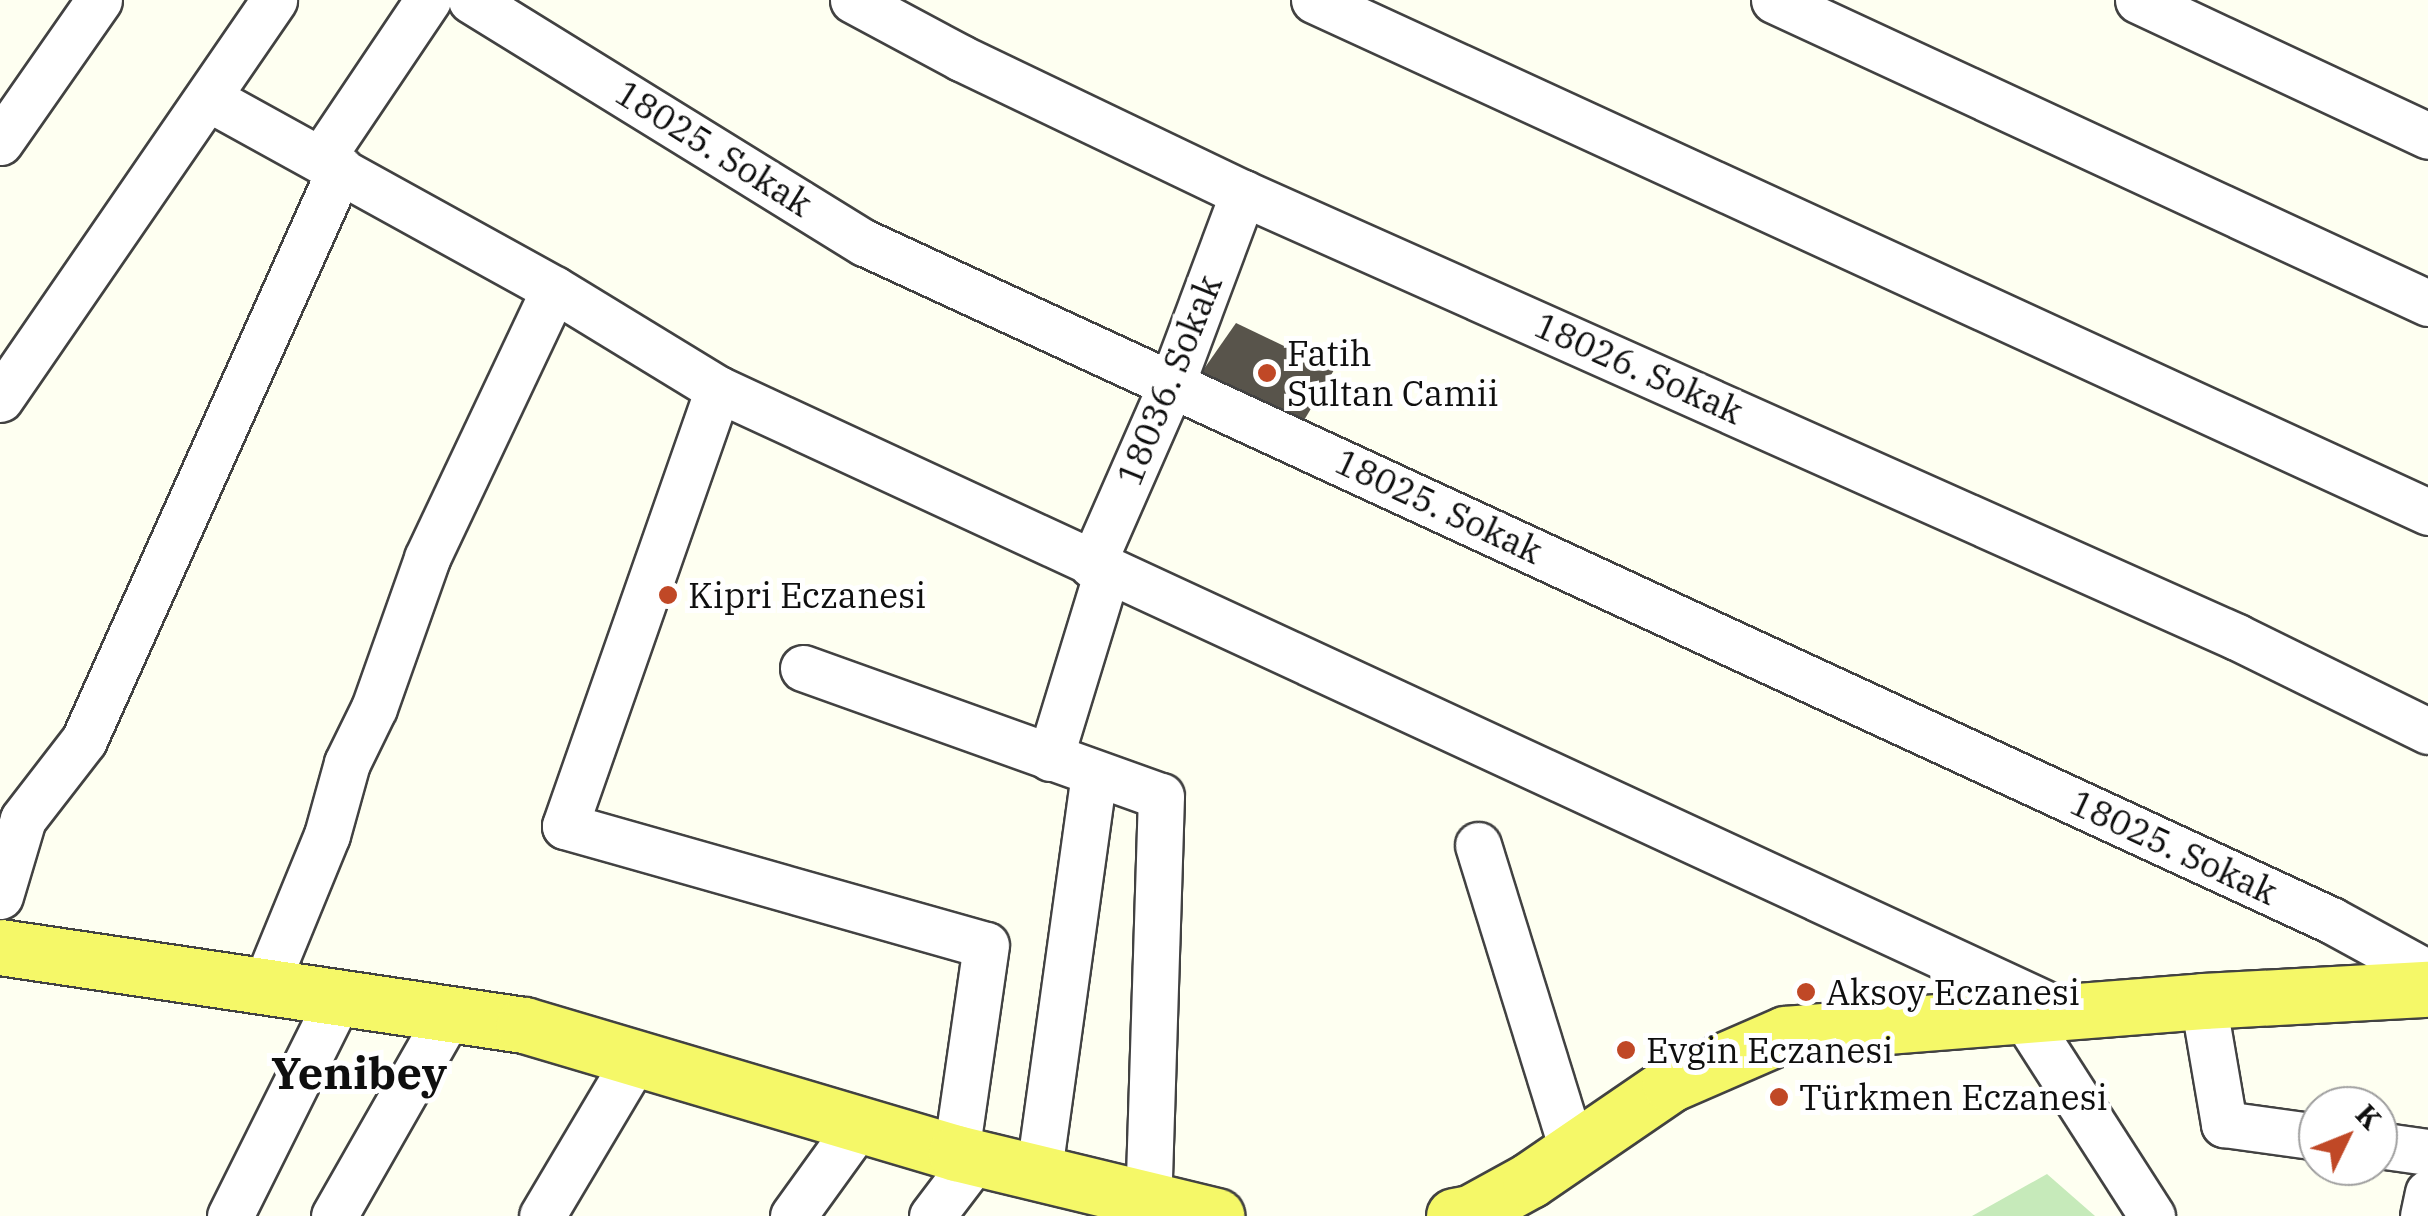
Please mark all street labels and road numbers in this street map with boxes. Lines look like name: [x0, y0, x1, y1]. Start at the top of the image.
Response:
street label: 18025. Sokak: [608, 71, 820, 225]
street label: 18036. Sokak: [1108, 269, 1230, 491]
street label: 18026. Sokak: [1529, 304, 1749, 432]
street label: 18025. Sokak: [1329, 440, 1549, 572]
street label: 18025. Sokak: [2064, 781, 2284, 913]

